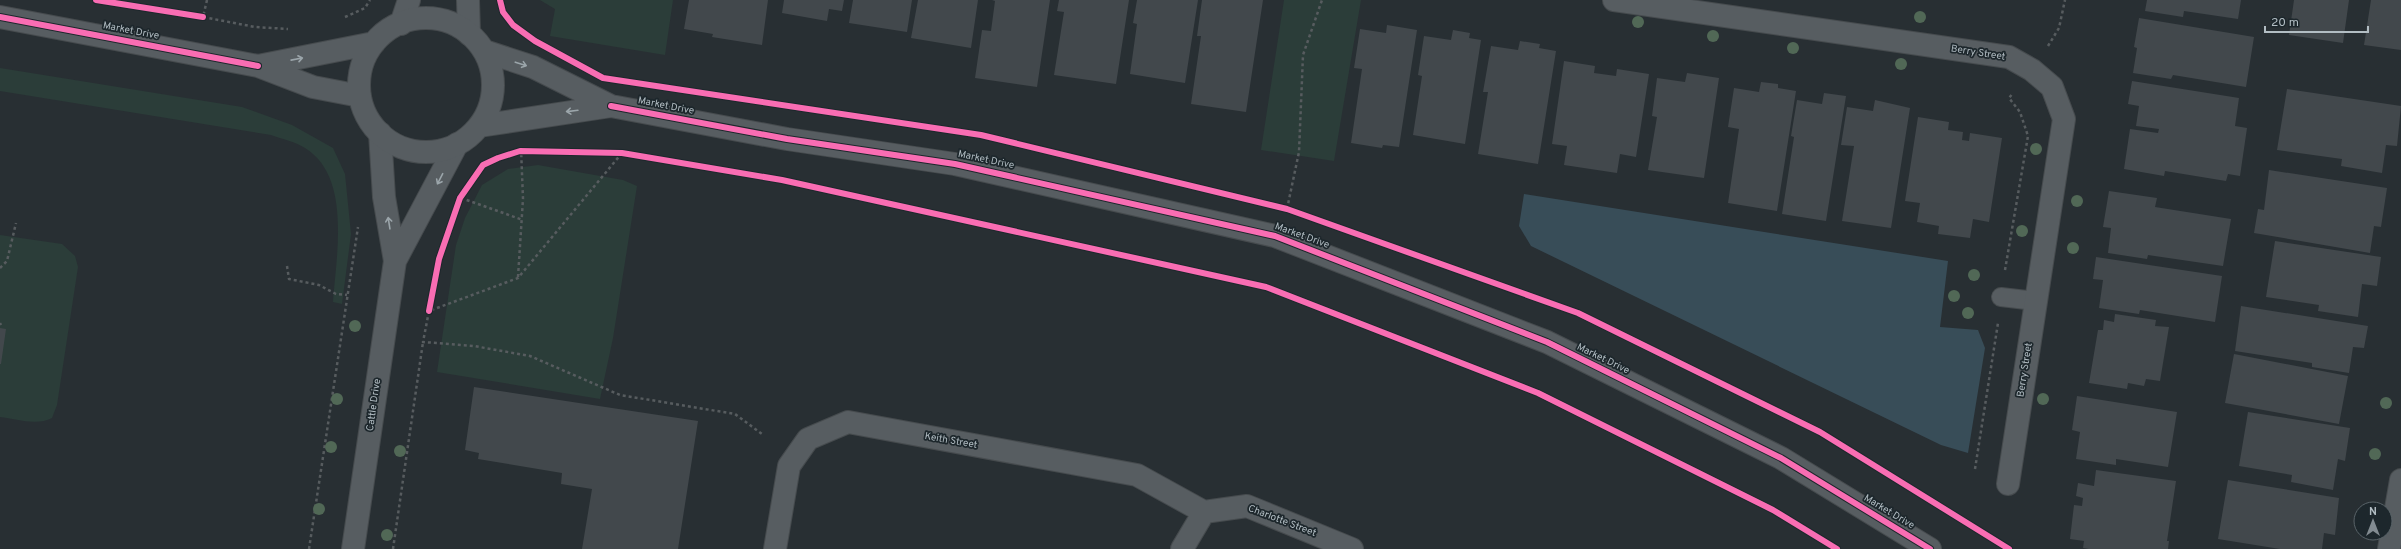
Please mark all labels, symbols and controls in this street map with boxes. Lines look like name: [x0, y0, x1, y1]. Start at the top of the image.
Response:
scale bar: [2265, 8, 2368, 34]
text: 20 m: [2271, 15, 2299, 31]
street label: Market Drive: [102, 19, 160, 43]
street label: Berry Street: [1950, 42, 2006, 64]
one-way arrow: [290, 55, 303, 63]
one-way arrow: [515, 60, 527, 68]
street label: Market Drive: [637, 94, 695, 118]
one-way arrow: [566, 107, 579, 115]
street label: Market Drive: [957, 148, 1015, 172]
one-way arrow: [436, 173, 443, 185]
one-way arrow: [385, 217, 393, 230]
street label: Market Drive: [1273, 220, 1331, 252]
street label: Market Drive: [1574, 341, 1632, 377]
street label: Berry Street: [2014, 342, 2036, 398]
street label: Cattle Drive: [364, 378, 384, 432]
street label: Keith Street: [924, 430, 979, 452]
street label: Market Drive: [1861, 492, 1917, 532]
north arrow: [2353, 501, 2393, 541]
street label: Charlotte Street: [1246, 502, 1318, 540]
text: N: [2369, 505, 2377, 519]

